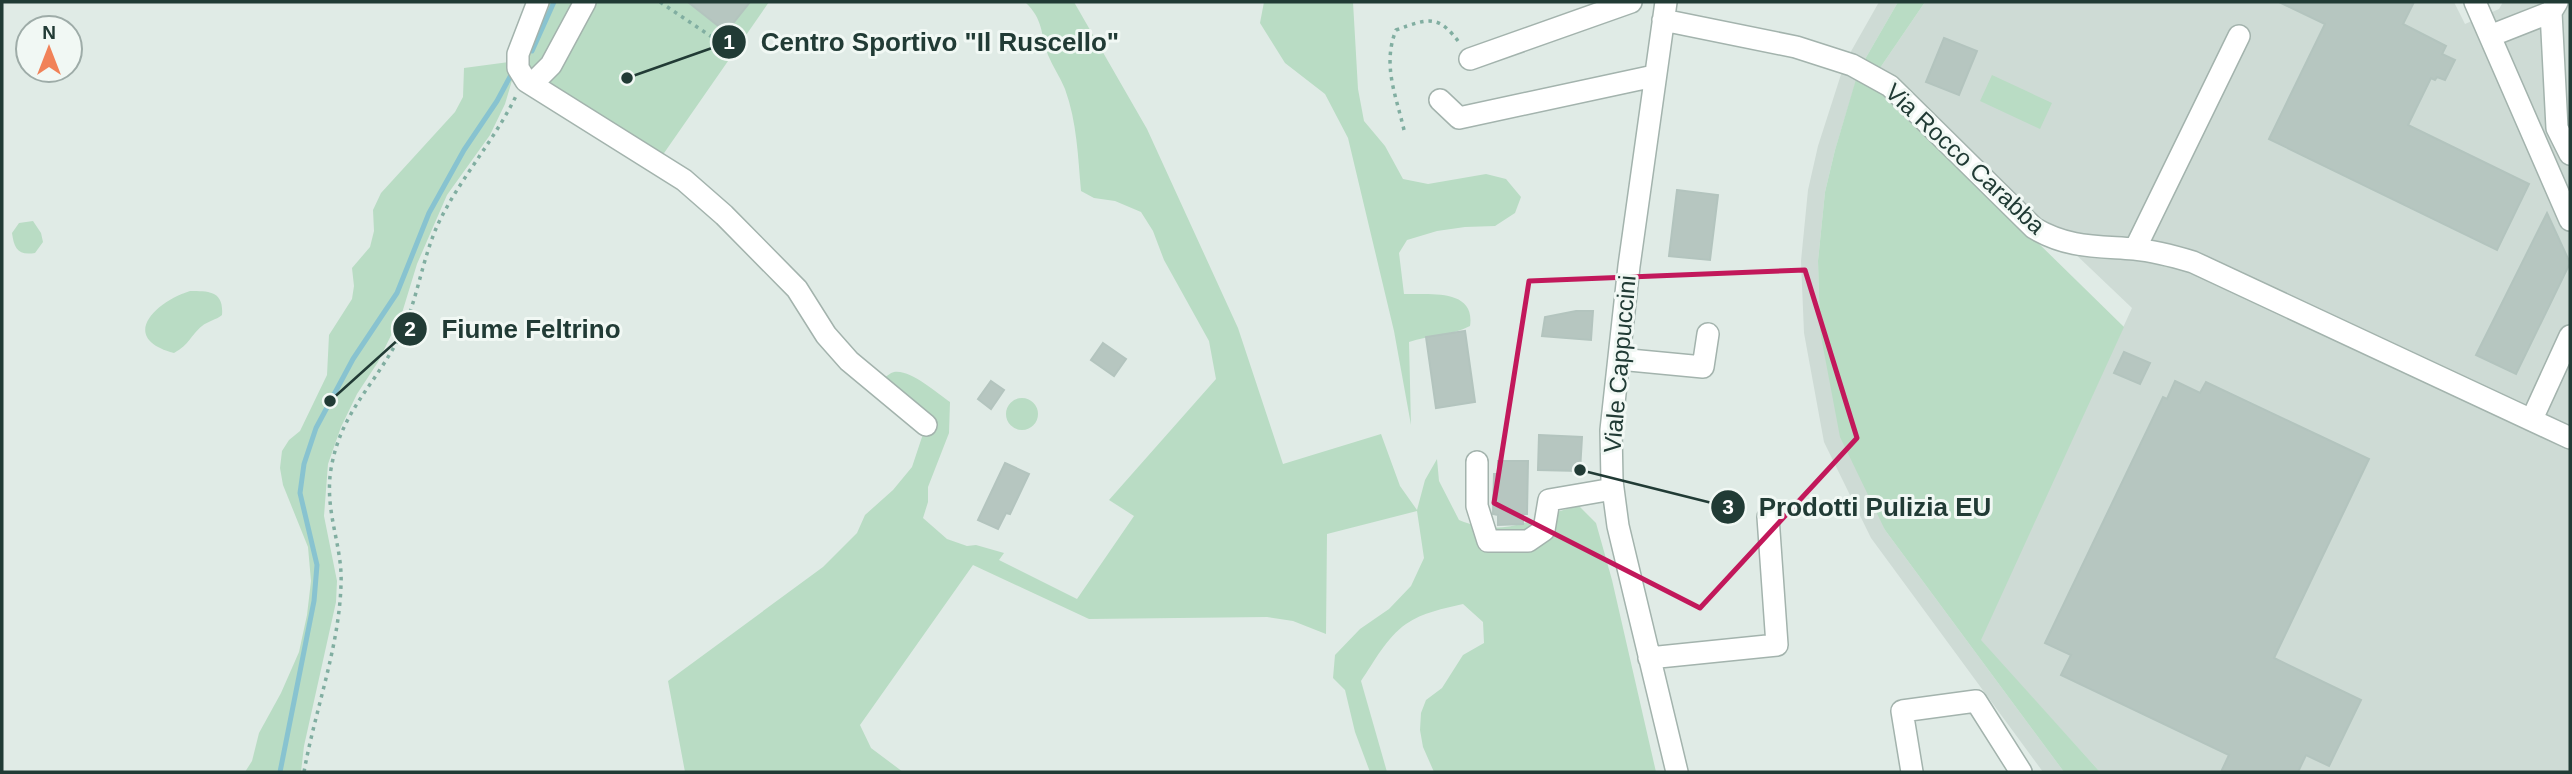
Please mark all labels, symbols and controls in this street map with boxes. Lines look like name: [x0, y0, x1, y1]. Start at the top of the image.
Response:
north arrow: [14, 14, 84, 84]
callout: Centro Sportivo "Il Ruscello": [712, 18, 1133, 65]
text: N: [42, 22, 56, 43]
text: Centro Sportivo "Il Ruscello": [761, 27, 1119, 57]
text: 1: [723, 30, 735, 53]
street label: Via Rocco Carabba: [1880, 78, 2051, 240]
street label: Viale Cappuccini: [1598, 274, 1641, 454]
callout: Fiume Feltrino: [393, 305, 635, 352]
text: Fiume Feltrino: [441, 314, 621, 344]
text: 2: [404, 317, 416, 340]
callout: Prodotti Pulizia EU: [1710, 483, 2006, 530]
text: Prodotti Pulizia EU: [1759, 492, 1991, 522]
text: 3: [1722, 495, 1734, 518]

